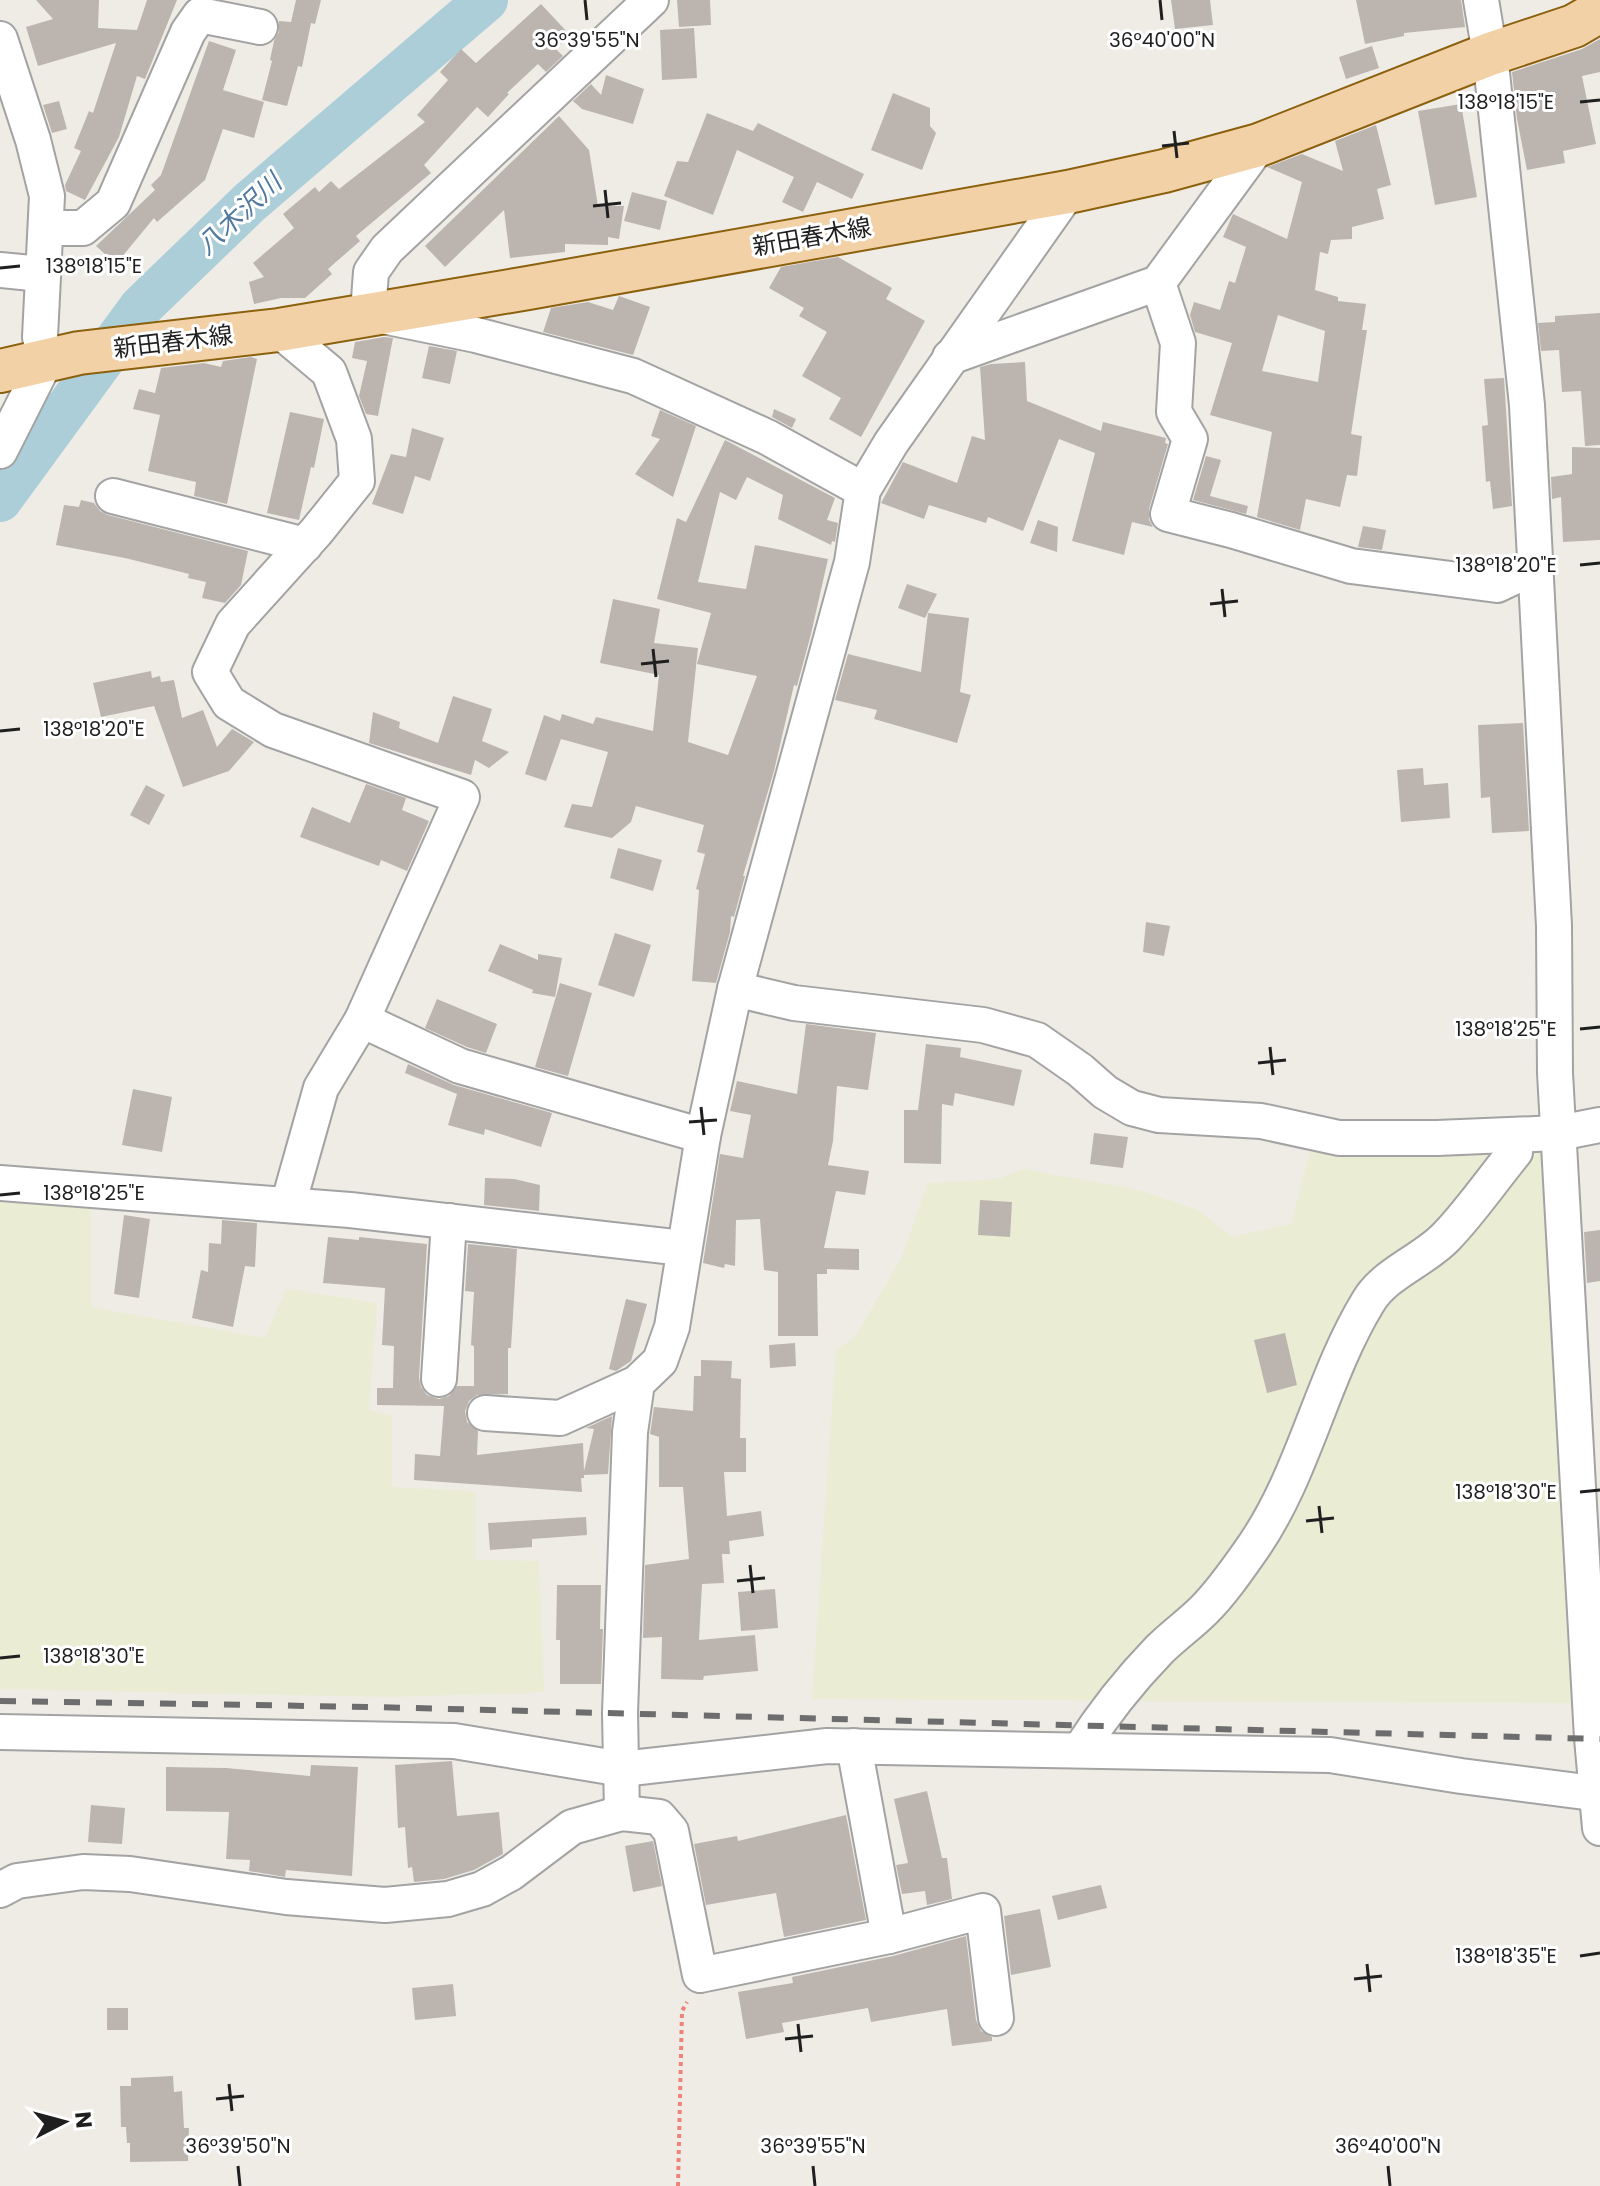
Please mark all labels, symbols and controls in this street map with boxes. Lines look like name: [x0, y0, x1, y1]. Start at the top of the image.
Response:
text: 36°39'55"N: [534, 26, 640, 54]
text: 36°40'00"N: [1109, 26, 1215, 54]
text: 138°18'15"E: [1458, 88, 1554, 116]
water label: 八木沢川: [189, 163, 291, 263]
street label: 新田春木線: [750, 210, 874, 263]
text: 138°18'15"E: [46, 252, 142, 280]
street label: 新田春木線: [111, 318, 235, 365]
text: 138°18'20"E: [1455, 551, 1557, 579]
text: 138°18'20"E: [43, 715, 145, 743]
text: 138°18'25"E: [1455, 1015, 1557, 1043]
text: 138°18'25"E: [43, 1179, 145, 1207]
text: 138°18'30"E: [1455, 1478, 1557, 1506]
text: 138°18'30"E: [43, 1642, 145, 1670]
text: 138°18'35"E: [1455, 1942, 1557, 1970]
north arrow: [24, 2082, 104, 2162]
text: N: [67, 2110, 100, 2130]
text: 36°39'50"N: [185, 2132, 291, 2160]
text: 36°39'55"N: [760, 2132, 866, 2160]
text: 36°40'00"N: [1335, 2132, 1441, 2160]

